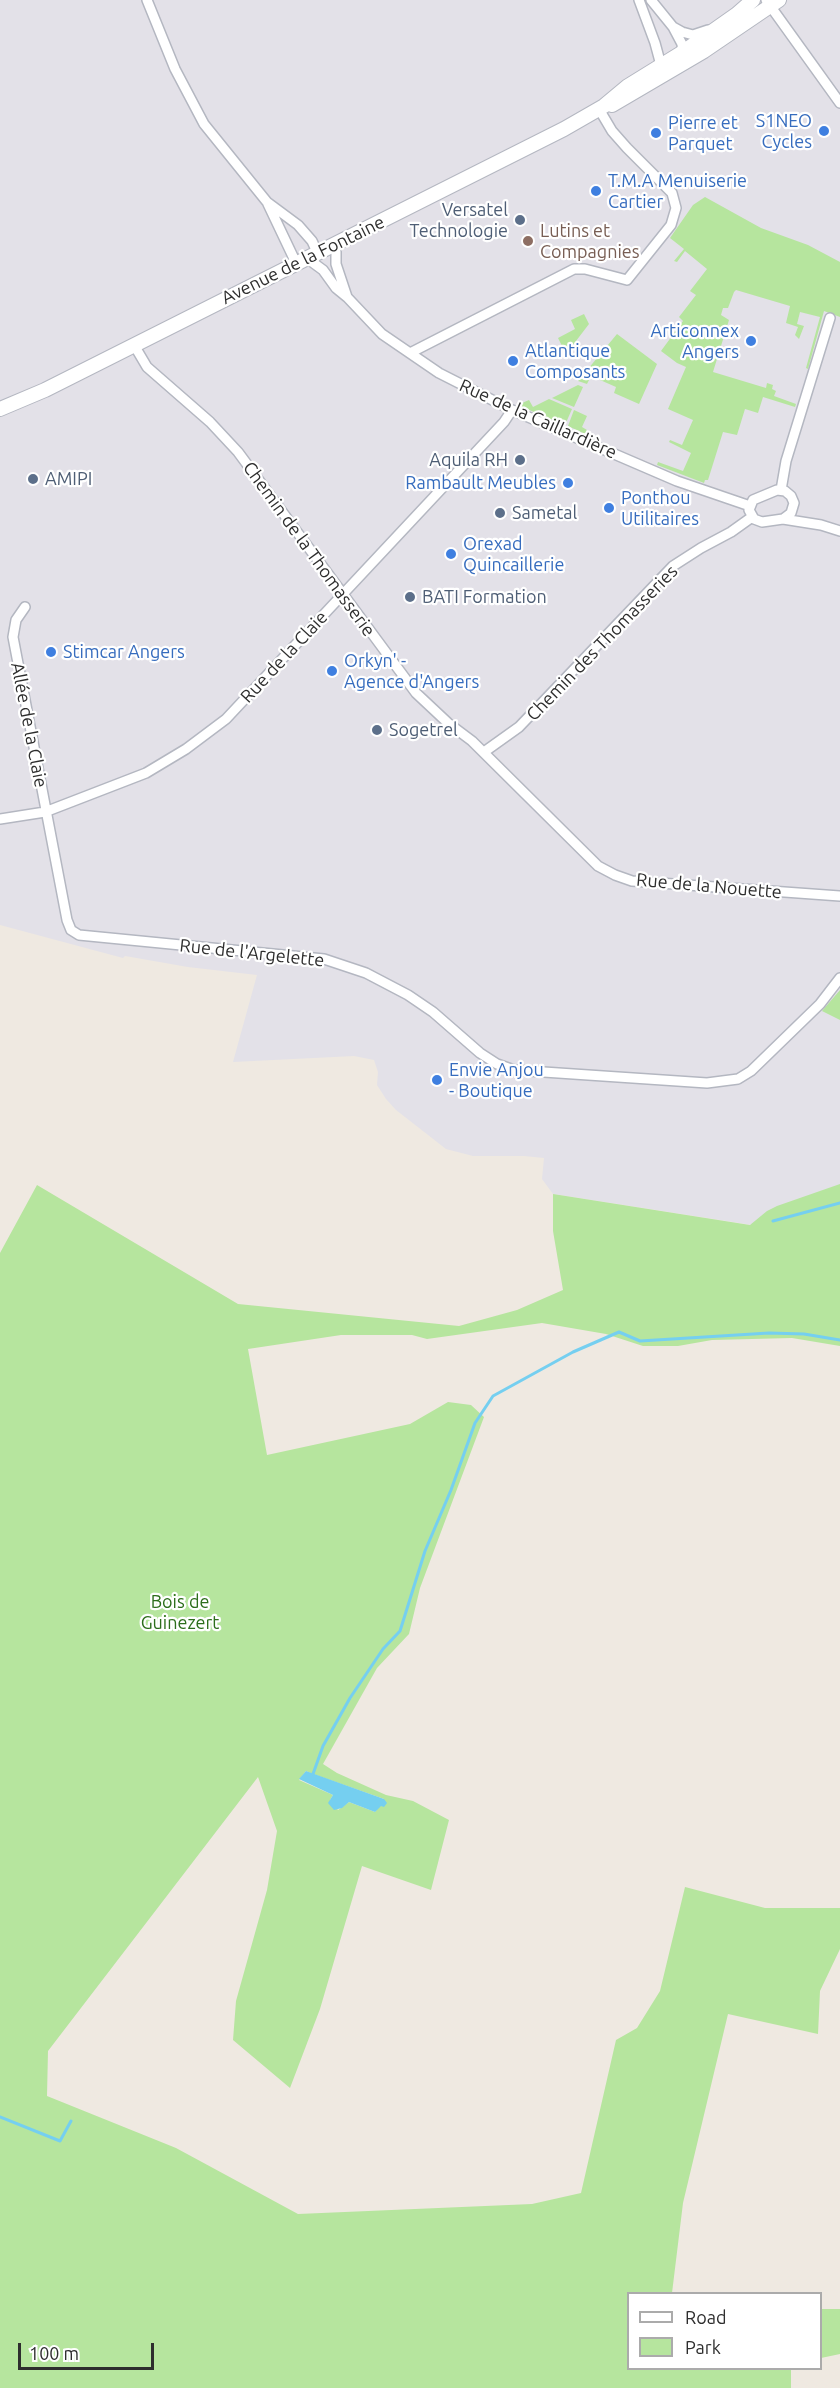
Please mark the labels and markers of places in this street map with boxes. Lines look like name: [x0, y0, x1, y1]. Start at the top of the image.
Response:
place label: S1NEO Cycles: [756, 110, 812, 152]
place label: Pierre et Parquet: [668, 112, 738, 154]
marker: S1NEO Cycles: [817, 124, 831, 138]
marker: Pierre et Parquet: [649, 126, 663, 140]
place label: T.M.A Menuiserie Cartier: [608, 170, 747, 213]
marker: T.M.A Menuiserie Cartier: [589, 184, 603, 198]
place label: Versatel Technologie: [410, 199, 508, 242]
marker: Versatel Technologie: [513, 213, 527, 227]
place label: Lutins et Compagnies: [540, 220, 640, 262]
marker: Lutins et Compagnies: [521, 234, 535, 248]
place label: Articonnex Angers: [651, 320, 739, 362]
marker: Articonnex Angers: [744, 334, 758, 348]
place label: Atlantique Composants: [525, 340, 625, 382]
marker: Atlantique Composants: [506, 354, 520, 368]
place label: Aquila RH: [429, 449, 508, 471]
marker: Aquila RH: [513, 453, 527, 467]
place label: AMIPI: [45, 468, 92, 490]
marker: AMIPI: [26, 472, 40, 486]
place label: Rambault Meubles: [405, 472, 556, 494]
marker: Rambault Meubles: [561, 476, 575, 490]
place label: Ponthou Utilitaires: [621, 487, 699, 530]
marker: Ponthou Utilitaires: [602, 501, 616, 515]
place label: Sametal: [512, 502, 577, 524]
marker: Sametal: [493, 506, 507, 520]
place label: Orexad Quincaillerie: [463, 533, 564, 576]
marker: Orexad Quincaillerie: [444, 547, 458, 561]
place label: BATI Formation: [422, 586, 547, 608]
marker: BATI Formation: [403, 590, 417, 604]
place label: Stimcar Angers: [63, 641, 185, 663]
marker: Stimcar Angers: [44, 645, 58, 659]
place label: Orkyn' - Agence d'Angers: [344, 650, 479, 692]
marker: Orkyn' - Agence d'Angers: [325, 664, 339, 678]
place label: Sogetrel: [389, 719, 458, 741]
marker: Sogetrel: [370, 723, 384, 737]
place label: Envie Anjou - Boutique: [449, 1059, 544, 1102]
marker: Envie Anjou - Boutique: [430, 1073, 444, 1087]

